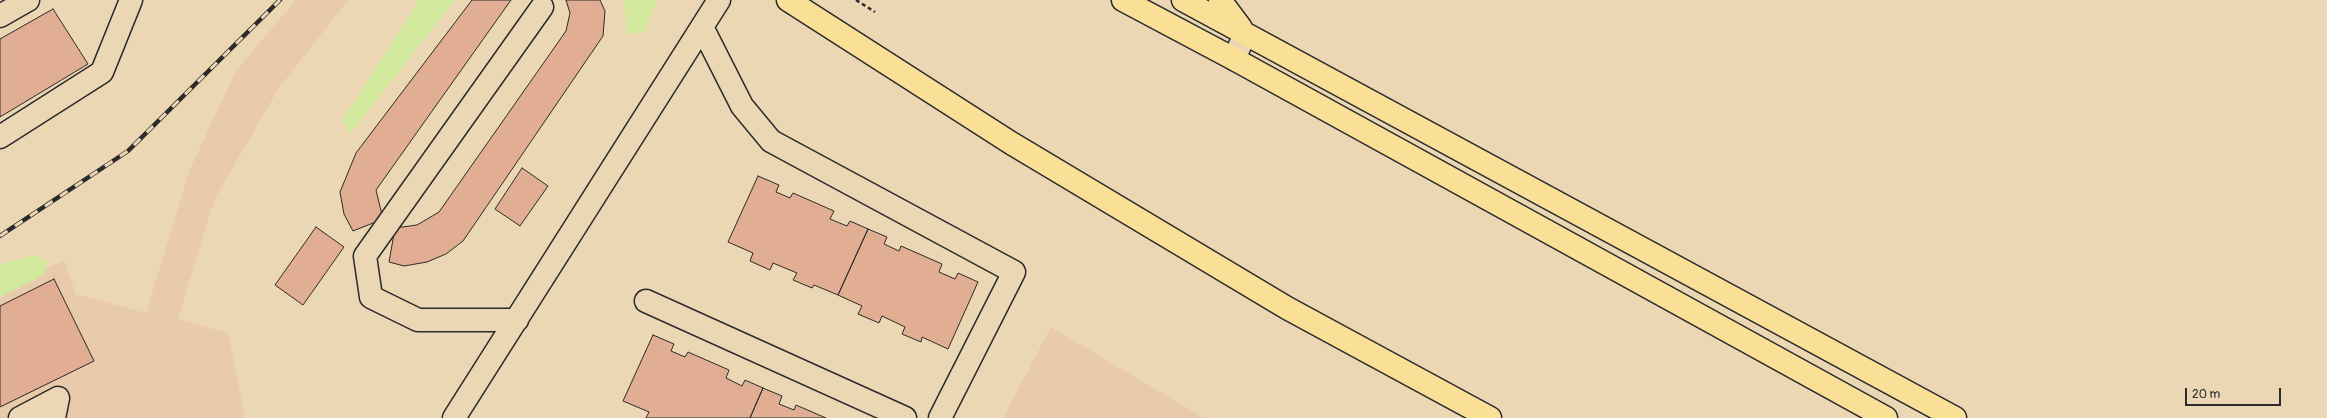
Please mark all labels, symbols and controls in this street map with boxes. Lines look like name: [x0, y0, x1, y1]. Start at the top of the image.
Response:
scale bar: [2187, 380, 2283, 406]
text: 20 m: [2192, 387, 2220, 402]

